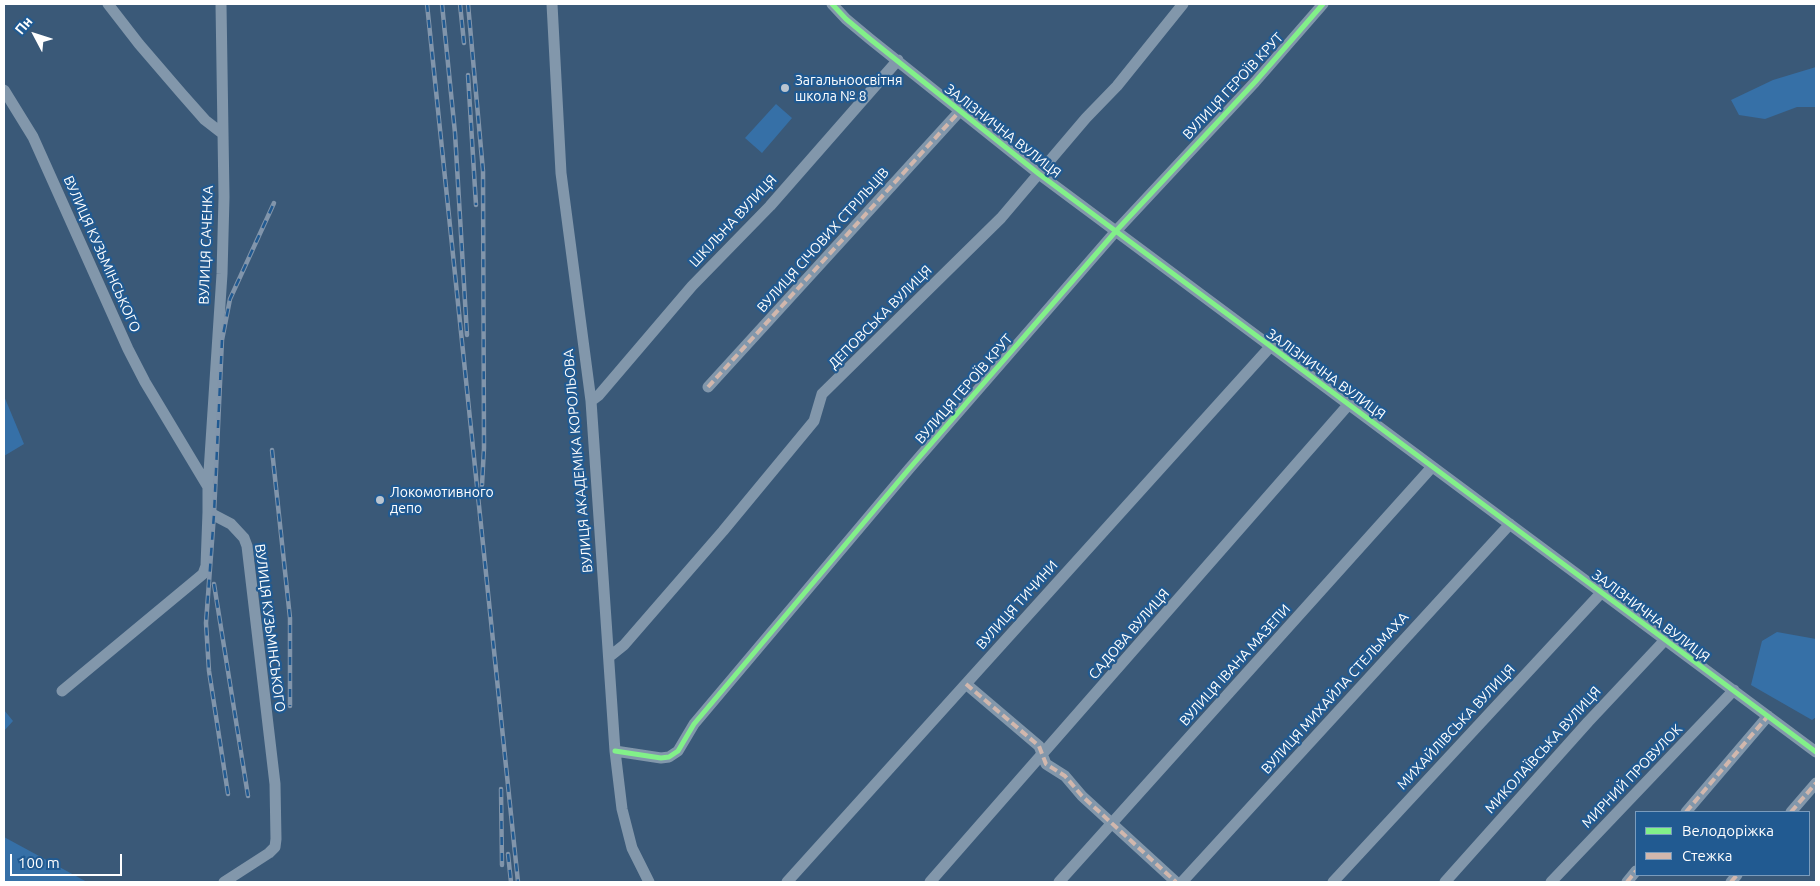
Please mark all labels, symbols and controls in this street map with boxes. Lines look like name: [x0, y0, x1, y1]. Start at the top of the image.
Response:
north arrow: [10, 10, 60, 60]
text: Пн: [11, 13, 36, 38]
street label: ВУЛИЦЯ ГЕРОЇВ КРУТ: [1179, 29, 1287, 143]
place label: Загальноосвітня школа № 8: [795, 72, 902, 104]
street label: ЗАЛІЗНИЧНА ВУЛИЦЯ: [941, 80, 1065, 182]
marker: Загальноосвітня школа № 8: [779, 82, 791, 94]
street label: ВУЛИЦЯ СІЧОВИХ СТРІЛЬЦІВ: [754, 164, 892, 316]
street label: ШКІЛЬНА ВУЛИЦЯ: [686, 171, 780, 271]
street label: ВУЛИЦЯ КУЗЬМІНСЬКОГО: [60, 173, 144, 335]
street label: ВУЛИЦЯ САЧЕНКА: [196, 185, 216, 305]
street label: ДЕПОВСЬКА ВУЛИЦЯ: [825, 262, 935, 372]
street label: ЗАЛІЗНИЧНА ВУЛИЦЯ: [1263, 325, 1389, 423]
street label: ВУЛИЦЯ ГЕРОЇВ КРУТ: [912, 331, 1016, 447]
street label: ВУЛИЦЯ АКАДЕМІКА КОРОЛЬОВА: [560, 348, 596, 574]
place label: Локомотивного депо: [390, 484, 494, 516]
marker: Локомотивного депо: [374, 494, 386, 506]
street label: ВУЛИЦЯ КУЗЬМІНСЬКОГО: [251, 543, 289, 713]
street label: ВУЛИЦЯ ТИЧИНИ: [973, 557, 1061, 653]
street label: ЗАЛІЗНИЧНА ВУЛИЦЯ: [1589, 566, 1713, 666]
street label: САДОВА ВУЛИЦЯ: [1085, 585, 1173, 683]
street label: ВУЛИЦЯ ІВАНА МАЗЕПИ: [1176, 601, 1294, 729]
street label: ВУЛИЦЯ МИХАЙЛА СТЕЛЬМАХА: [1258, 609, 1412, 777]
street label: МИХАЙЛІВСЬКА ВУЛИЦЯ: [1394, 661, 1518, 793]
street label: МИКОЛАЇВСЬКА ВУЛИЦЯ: [1482, 683, 1604, 817]
street label: МИРНИЙ ПРОВУЛОК: [1578, 721, 1686, 831]
legend: [1635, 811, 1810, 876]
text: Велодоріжка: [1682, 822, 1774, 839]
scale bar: [12, 844, 125, 876]
text: Стежка: [1682, 847, 1732, 864]
text: 100 m: [18, 854, 60, 871]

